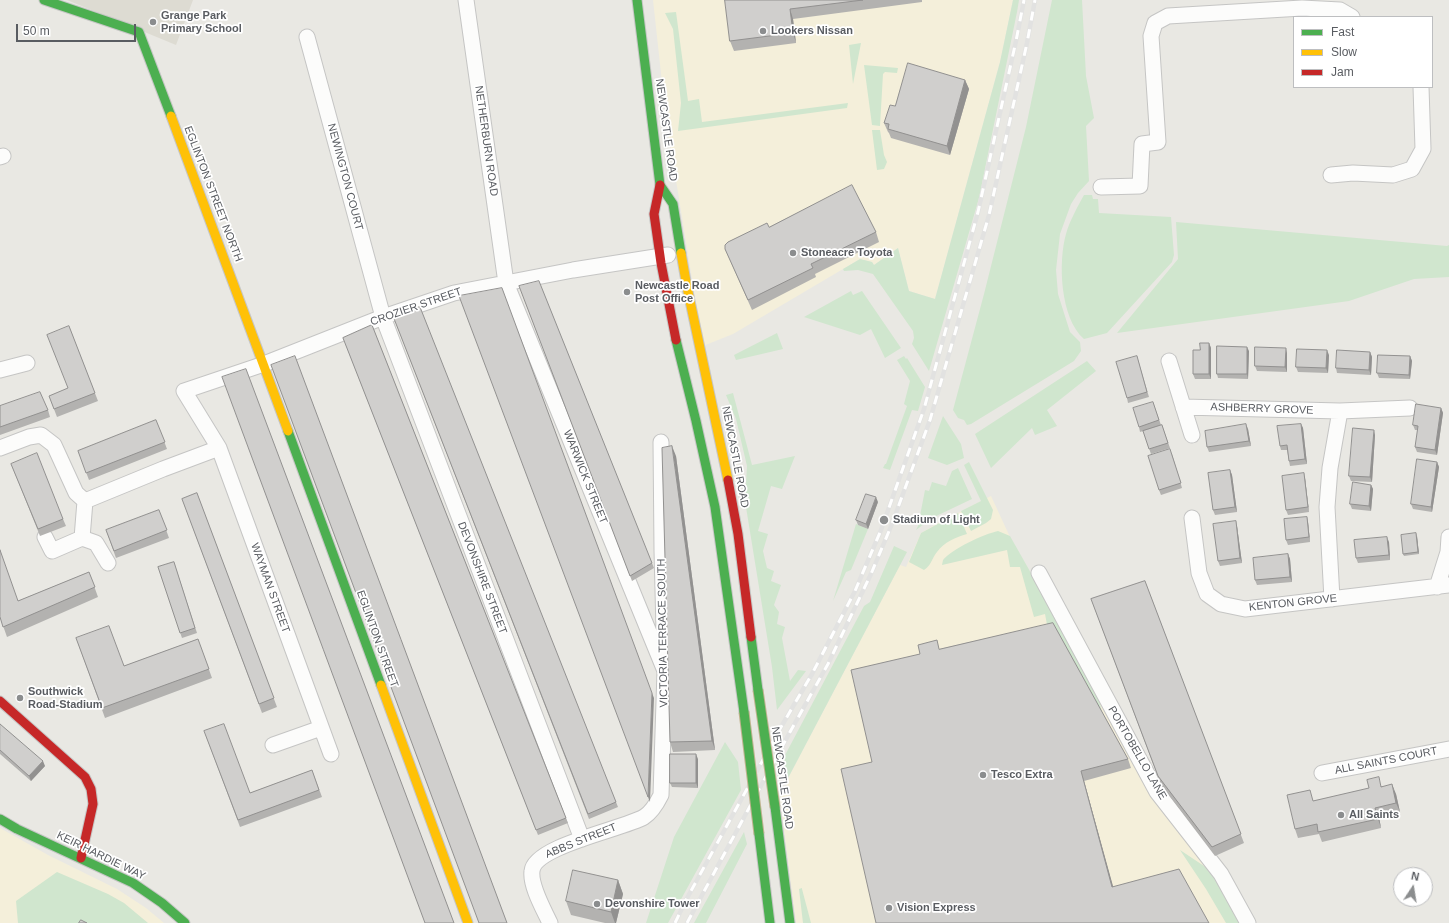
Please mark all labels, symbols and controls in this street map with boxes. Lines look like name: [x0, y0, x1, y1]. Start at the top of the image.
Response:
place label: Grange Park Primary School: [161, 9, 242, 35]
scale bar: [18, 16, 138, 42]
legend: [1293, 16, 1433, 88]
marker: Grange Park Primary School: [148, 17, 158, 27]
text: 50 m: [23, 24, 50, 38]
place label: Lookers Nissan: [771, 24, 853, 38]
text: Fast: [1331, 25, 1354, 39]
marker: Lookers Nissan: [758, 26, 768, 36]
text: Slow: [1331, 45, 1357, 59]
text: Jam: [1331, 65, 1354, 79]
street label: NEWCASTLE ROAD: [652, 78, 680, 182]
street label: NETHERBURN ROAD: [472, 85, 500, 197]
street label: NEWINGTON COURT: [324, 122, 366, 232]
street label: EGLINTON STREET NORTH: [181, 124, 245, 264]
place label: Stoneacre Toyota: [801, 246, 892, 260]
marker: Stoneacre Toyota: [788, 248, 798, 258]
place label: Newcastle Road Post Office: [635, 279, 719, 305]
street label: CROZIER STREET: [368, 285, 464, 329]
marker: Newcastle Road Post Office: [622, 287, 632, 297]
street label: ASHBERRY GROVE: [1210, 401, 1314, 417]
street label: NEWCASTLE ROAD: [719, 405, 751, 509]
street label: WARWICK STREET: [560, 428, 610, 526]
place label: Stadium of Light: [893, 513, 980, 527]
marker: Stadium of Light: [878, 514, 890, 526]
street label: DEVONSHIRE STREET: [454, 520, 510, 636]
street label: WAYMAN STREET: [248, 541, 292, 635]
street label: VICTORIA TERRACE SOUTH: [655, 558, 671, 708]
street label: EGLINTON STREET: [353, 589, 401, 689]
street label: KENTON GROVE: [1248, 592, 1338, 614]
place label: Southwick Road-Stadium: [28, 685, 103, 711]
marker: Southwick Road-Stadium: [15, 693, 25, 703]
street label: PORTOBELLO LANE: [1105, 704, 1169, 802]
street label: NEWCASTLE ROAD: [768, 726, 796, 830]
street label: ALL SAINTS COURT: [1334, 745, 1438, 777]
place label: Tesco Extra: [991, 768, 1053, 782]
marker: Tesco Extra: [978, 770, 988, 780]
place label: All Saints: [1349, 808, 1399, 822]
marker: All Saints: [1336, 810, 1346, 820]
street label: ABBS STREET: [543, 821, 619, 861]
street label: KEIR HARDIE WAY: [54, 829, 148, 883]
north arrow: [1393, 867, 1433, 907]
text: N: [1410, 870, 1420, 883]
place label: Devonshire Tower: [605, 897, 700, 911]
marker: Devonshire Tower: [592, 899, 602, 909]
place label: Vision Express: [897, 901, 976, 915]
marker: Vision Express: [884, 903, 894, 913]

